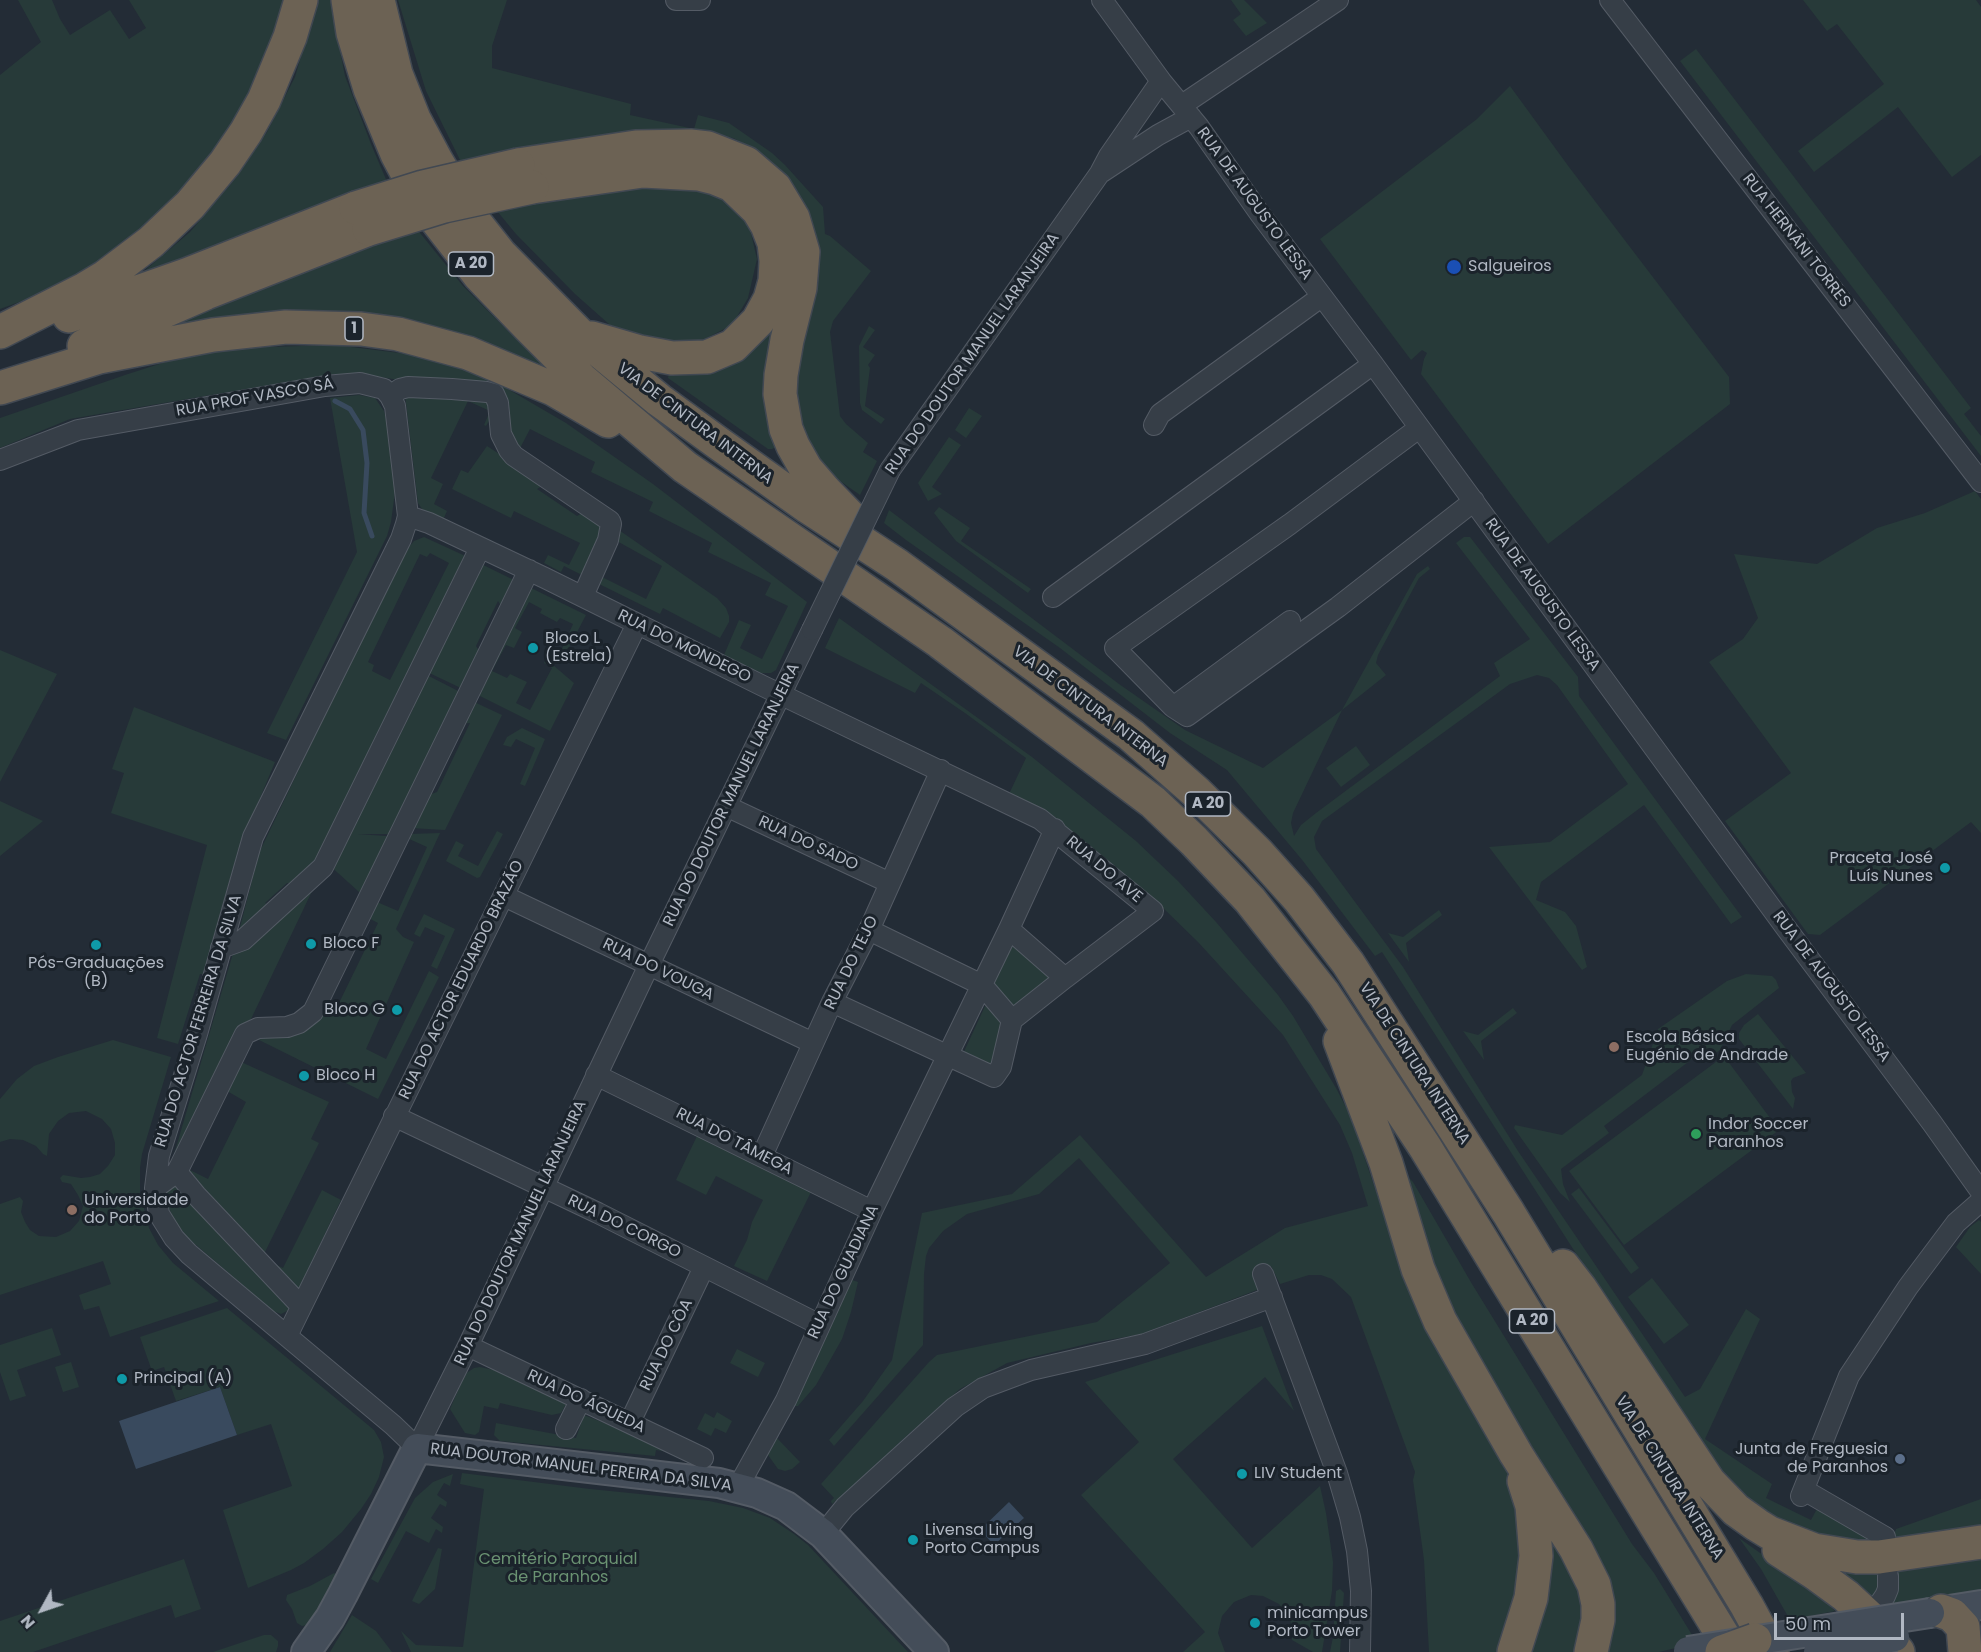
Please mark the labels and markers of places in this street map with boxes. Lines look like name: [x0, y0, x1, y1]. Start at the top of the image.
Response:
place label: Salgueiros: [1468, 257, 1552, 277]
marker: Salgueiros: [1445, 258, 1463, 276]
place label: Bloco L (Estrela): [545, 629, 613, 667]
marker: Bloco L (Estrela): [526, 641, 540, 655]
place label: Praceta José Luís Nunes: [1829, 849, 1933, 887]
marker: Praceta José Luís Nunes: [1938, 861, 1952, 875]
place label: Bloco F: [323, 934, 379, 954]
marker: Bloco F: [304, 937, 318, 951]
marker: Pós-Graduações (B): [89, 938, 103, 952]
place label: Pós-Graduações (B): [28, 954, 164, 992]
place label: Bloco G: [324, 1000, 385, 1020]
marker: Bloco G: [390, 1003, 404, 1017]
place label: Escola Básica Eugénio de Andrade: [1626, 1028, 1788, 1066]
marker: Escola Básica Eugénio de Andrade: [1607, 1040, 1621, 1054]
place label: Bloco H: [316, 1066, 375, 1086]
marker: Bloco H: [297, 1069, 311, 1083]
place label: Indor Soccer Paranhos: [1708, 1115, 1808, 1153]
marker: Indor Soccer Paranhos: [1689, 1127, 1703, 1141]
place label: Universidade do Porto: [84, 1191, 188, 1229]
marker: Universidade do Porto: [65, 1203, 79, 1217]
place label: Principal (A): [134, 1369, 232, 1389]
marker: Principal (A): [115, 1372, 129, 1386]
place label: Junta de Freguesia de Paranhos: [1735, 1440, 1888, 1478]
marker: Junta de Freguesia de Paranhos: [1893, 1452, 1907, 1466]
place label: LIV Student: [1254, 1464, 1342, 1484]
marker: LIV Student: [1235, 1467, 1249, 1481]
place label: Livensa Living Porto Campus: [925, 1521, 1040, 1559]
marker: Livensa Living Porto Campus: [906, 1533, 920, 1547]
place label: minicampus Porto Tower: [1267, 1604, 1368, 1642]
marker: minicampus Porto Tower: [1248, 1616, 1262, 1630]

